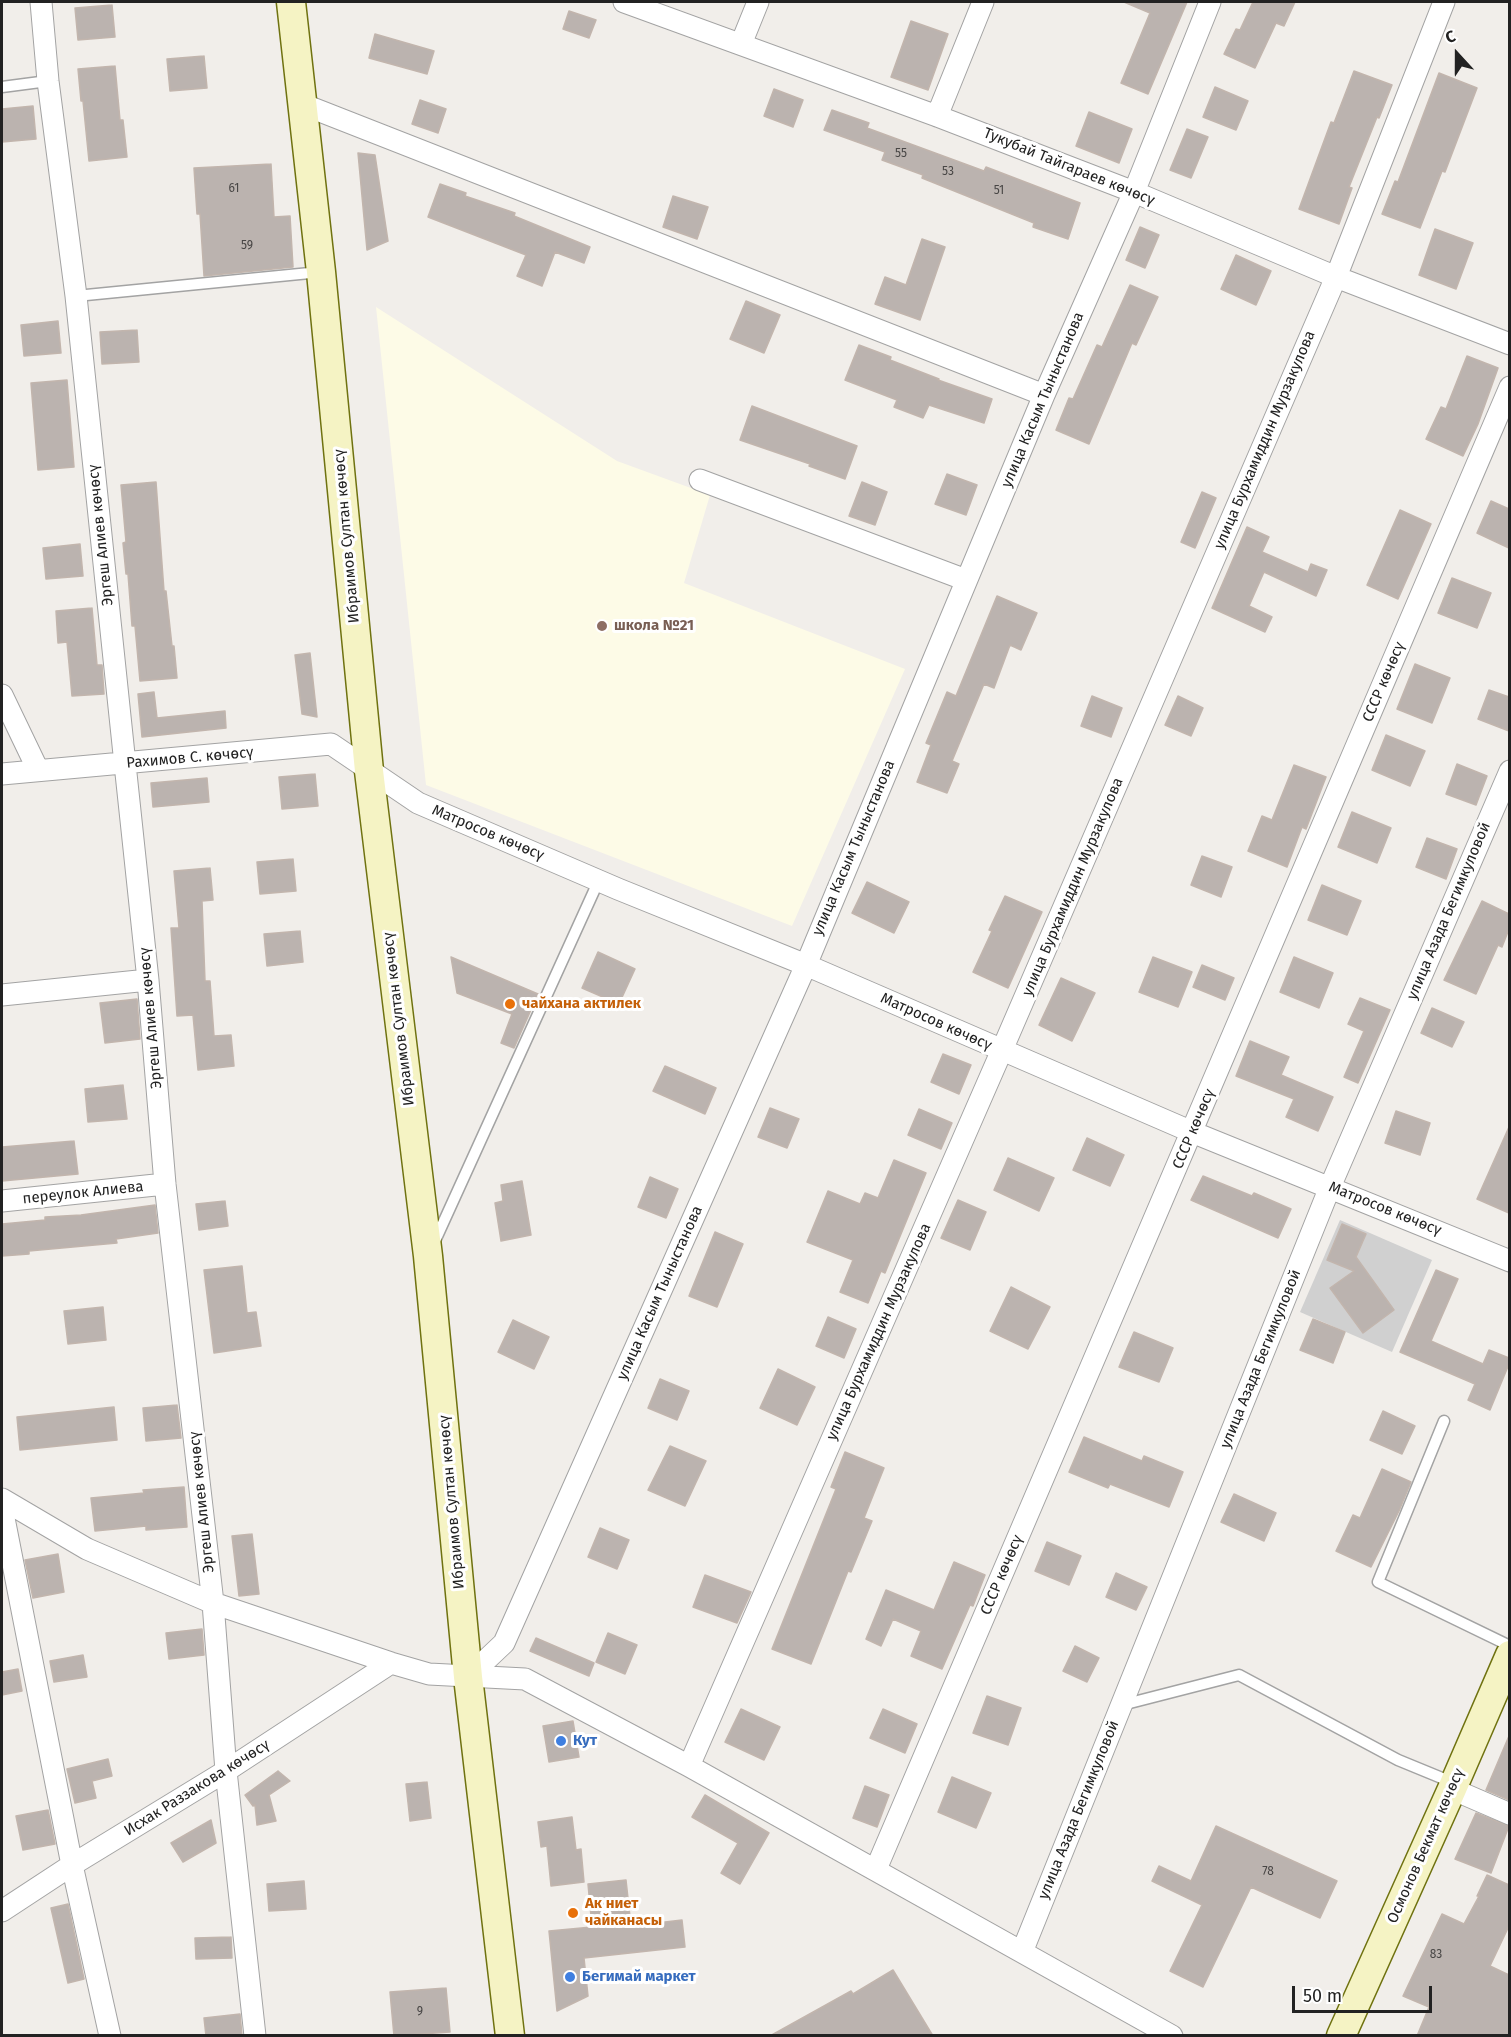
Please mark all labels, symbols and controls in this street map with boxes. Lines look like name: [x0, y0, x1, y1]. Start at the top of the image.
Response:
north arrow: [1427, 24, 1487, 84]
text: С: [1443, 26, 1458, 47]
street label: Тукубай Тайгараев көчөсү: [981, 124, 1157, 210]
house number: 55: [895, 147, 907, 161]
house number: 53: [942, 165, 954, 179]
house number: 61: [228, 182, 240, 196]
house number: 51: [994, 184, 1004, 198]
house number: 59: [241, 239, 253, 253]
street label: улица Касым Тыныстанова: [998, 310, 1088, 490]
street label: улица Бурхамиддин Мурзакулова: [1211, 328, 1319, 552]
street label: Ибраимов Султан көчөсү: [330, 448, 364, 624]
street label: Эргеш Алиев көчөсү: [85, 463, 117, 607]
place label: школа №21: [614, 617, 694, 635]
marker: школа №21: [595, 619, 609, 633]
street label: СССР көчөсү: [1359, 639, 1409, 725]
street label: Рахимов С. көчөсү: [126, 743, 254, 773]
street label: улица Касым Тыныстанова: [809, 758, 899, 938]
street label: улица Бурхамиддин Мурзакулова: [1019, 775, 1127, 999]
street label: Матросов көчөсү: [429, 801, 547, 865]
street label: улица Азада Бегимкуловой: [1403, 819, 1495, 1003]
street label: Ибраимов Султан көчөсү: [379, 931, 419, 1107]
street label: Эргеш Алиев көчөсү: [136, 947, 166, 1089]
street label: Матросов көчөсү: [878, 989, 994, 1055]
place label: чайхана актилек: [522, 995, 641, 1013]
marker: чайхана актилек: [503, 997, 517, 1011]
street label: СССР көчөсү: [1169, 1086, 1219, 1172]
street label: переулок Алиева: [22, 1178, 144, 1208]
street label: Матросов көчөсү: [1326, 1178, 1444, 1240]
street label: улица Касым Тыныстанова: [613, 1203, 707, 1383]
street label: улица Бурхамиддин Мурзакулова: [823, 1221, 935, 1443]
street label: улица Азада Бегимкуловой: [1217, 1267, 1305, 1451]
street label: Ибраимов Султан көчөсү: [435, 1414, 469, 1590]
street label: Эргеш Алиев көчөсү: [186, 1430, 218, 1574]
street label: СССР көчөсү: [977, 1532, 1027, 1618]
street label: улица Азада Бегимкуловой: [1035, 1718, 1123, 1902]
place label: Кут: [573, 1732, 597, 1750]
marker: Кут: [554, 1734, 568, 1748]
street label: Исхак Раззакова көчөсү: [121, 1736, 273, 1840]
street label: Осмонов Бекмат көчөсү: [1384, 1766, 1468, 1926]
house number: 78: [1262, 1865, 1274, 1879]
place label: Ак ниет чайканасы: [585, 1895, 662, 1930]
marker: Ак ниет чайканасы: [566, 1906, 580, 1920]
house number: 83: [1430, 1948, 1442, 1962]
place label: Бегимай маркет: [582, 1968, 696, 1986]
marker: Бегимай маркет: [563, 1970, 577, 1984]
scale bar: [1295, 1974, 1434, 2012]
text: 50 m: [1303, 1985, 1342, 2007]
house number: 9: [417, 2005, 423, 2019]

